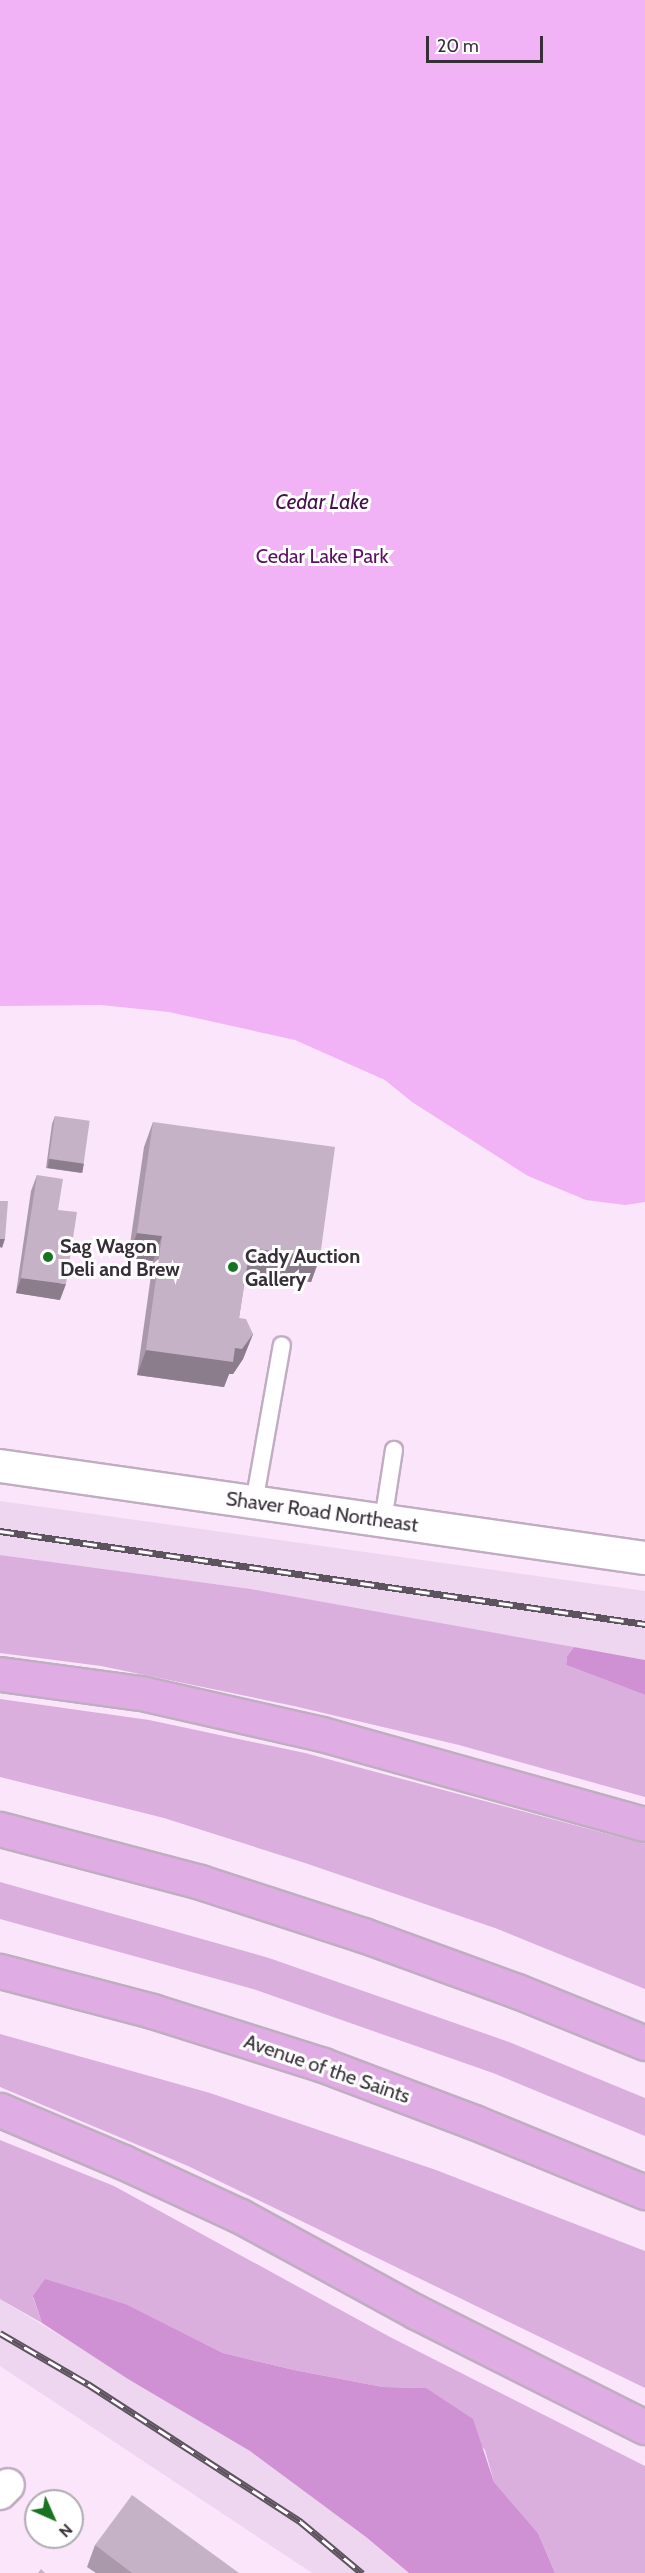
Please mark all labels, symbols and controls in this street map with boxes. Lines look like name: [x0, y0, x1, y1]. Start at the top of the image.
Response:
scale bar: [429, 24, 546, 62]
text: 20 m: [437, 35, 479, 57]
water label: Cedar Lake: [275, 489, 369, 515]
park label: Cedar Lake Park: [256, 544, 388, 568]
place label: Sag Wagon Deli and Brew: [60, 1234, 180, 1281]
place label: Cady Auction Gallery: [245, 1244, 360, 1291]
marker: Sag Wagon Deli and Brew: [41, 1250, 55, 1264]
marker: Cady Auction Gallery: [226, 1260, 240, 1274]
street label: Shaver Road Northeast: [224, 1487, 420, 1537]
street label: Avenue of the Saints: [241, 2029, 413, 2109]
north arrow: [24, 2489, 84, 2549]
text: N: [55, 2520, 76, 2541]

